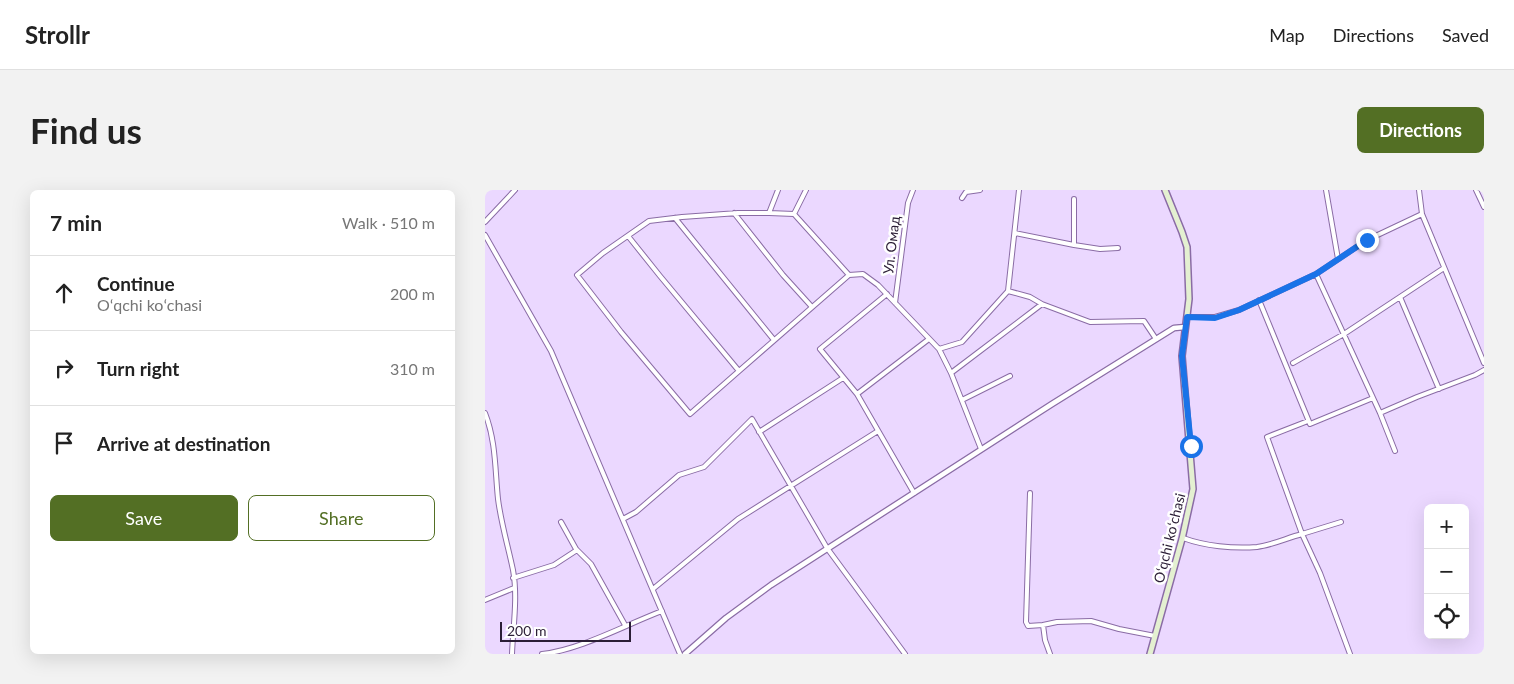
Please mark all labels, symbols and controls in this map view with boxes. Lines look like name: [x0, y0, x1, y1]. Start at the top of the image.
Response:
text: Strollr: [25, 20, 90, 49]
text: Map: [1269, 24, 1305, 46]
text: Directions: [1333, 24, 1414, 46]
text: Saved: [1442, 24, 1489, 46]
button: Directions: [1357, 107, 1484, 153]
text: Find us: [30, 109, 142, 151]
text: 7 min: [50, 210, 102, 235]
text: Walk · 510 m: [342, 213, 435, 232]
street label: Ул. Омад: [879, 215, 903, 275]
route end: [1356, 229, 1379, 252]
text: Continue: [97, 272, 175, 295]
icon: ahead: [50, 279, 78, 307]
text: 200 m: [390, 284, 435, 303]
text: Oʻqchi koʻchasi: [97, 295, 202, 314]
icon: right: [50, 354, 78, 382]
text: Turn right: [97, 357, 179, 380]
text: 310 m: [390, 359, 435, 378]
icon: arrive: [50, 429, 78, 457]
text: Arrive at destination: [97, 432, 270, 455]
route start: [1180, 435, 1203, 458]
street label: Oʻqchi koʻchasi: [1150, 491, 1188, 585]
button: Save: [50, 495, 238, 541]
button: Share: [248, 495, 435, 541]
map controls: [1424, 504, 1469, 639]
button: +: [1424, 504, 1469, 549]
button: −: [1424, 549, 1469, 594]
button: locate: [1424, 594, 1469, 639]
scale bar: [500, 619, 631, 642]
text: 200 m: [507, 622, 546, 639]

